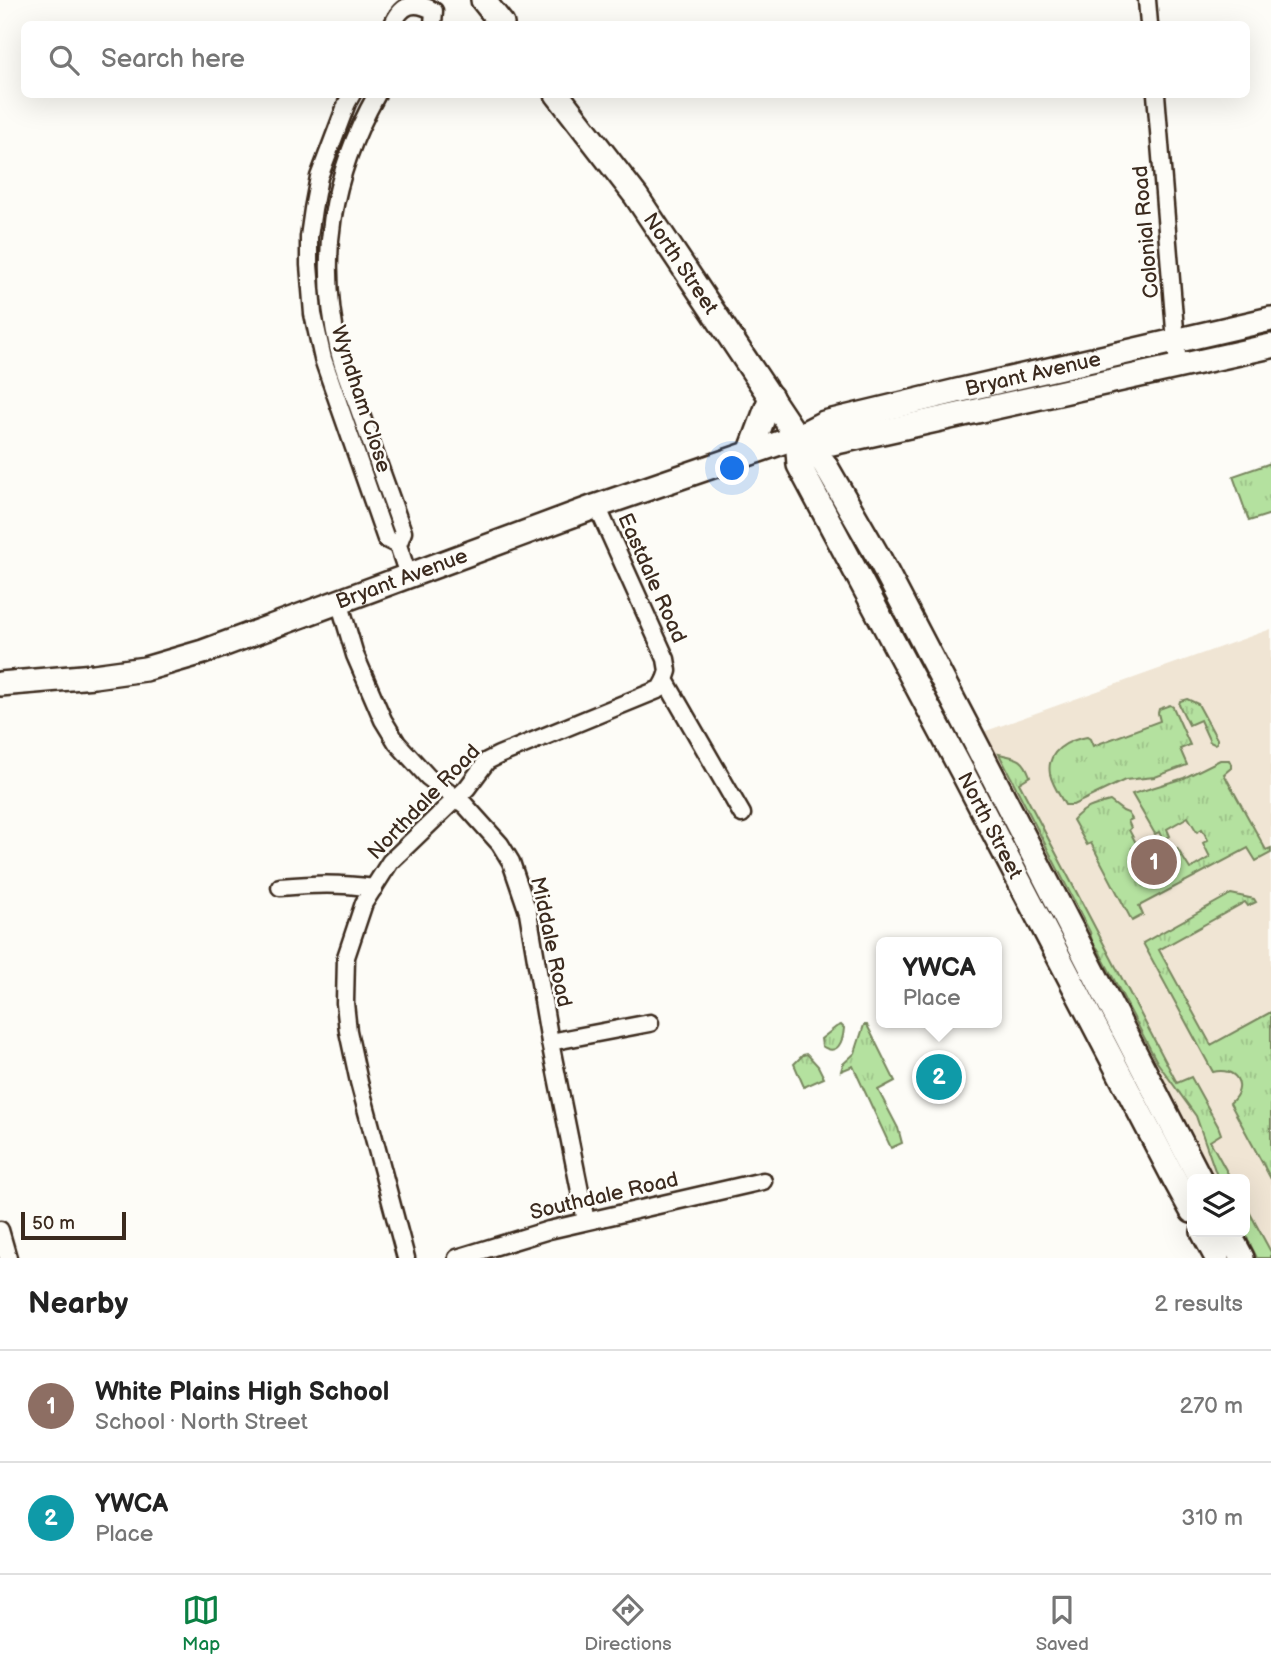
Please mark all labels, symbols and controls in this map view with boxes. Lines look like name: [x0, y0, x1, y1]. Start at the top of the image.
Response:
search box: [21, 21, 1250, 98]
icon: search: [45, 41, 83, 79]
text: Search here: [101, 44, 245, 75]
street label: Colonial Road: [1128, 165, 1164, 299]
street label: North Street: [638, 208, 724, 319]
street label: Wyndham Close: [325, 322, 397, 476]
street label: Bryant Avenue: [963, 346, 1103, 401]
your location: [715, 451, 749, 485]
street label: Eastdale Road: [612, 509, 692, 647]
street label: Bryant Avenue: [332, 543, 471, 614]
street label: Northdale Road: [363, 739, 485, 865]
street label: North Street: [952, 768, 1029, 883]
pin: 1: [1131, 836, 1177, 888]
street label: Middale Road: [525, 875, 577, 1009]
popup: [876, 937, 1002, 1028]
text: YWCA: [902, 953, 976, 984]
text: Place: [902, 984, 961, 1012]
pin: 2: [916, 1051, 962, 1103]
street label: Southdale Road: [527, 1167, 681, 1225]
map controls: [1187, 1174, 1250, 1237]
button: layers: [1187, 1174, 1250, 1237]
scale bar: [21, 1209, 126, 1241]
text: 50 m: [32, 1212, 75, 1235]
text: Nearby: [28, 1286, 128, 1322]
text: 2 results: [1154, 1290, 1243, 1318]
text: White Plains High School: [95, 1377, 389, 1408]
text: 1: [46, 1392, 56, 1420]
text: 270 m: [1179, 1392, 1243, 1420]
text: School · North Street: [95, 1408, 308, 1436]
text: YWCA: [95, 1489, 168, 1520]
text: 2: [44, 1504, 58, 1532]
text: 310 m: [1181, 1504, 1243, 1532]
text: Place: [95, 1520, 153, 1548]
tab: Map: [182, 1591, 220, 1656]
tab: Directions: [584, 1591, 672, 1656]
tab: Saved: [1036, 1591, 1089, 1656]

